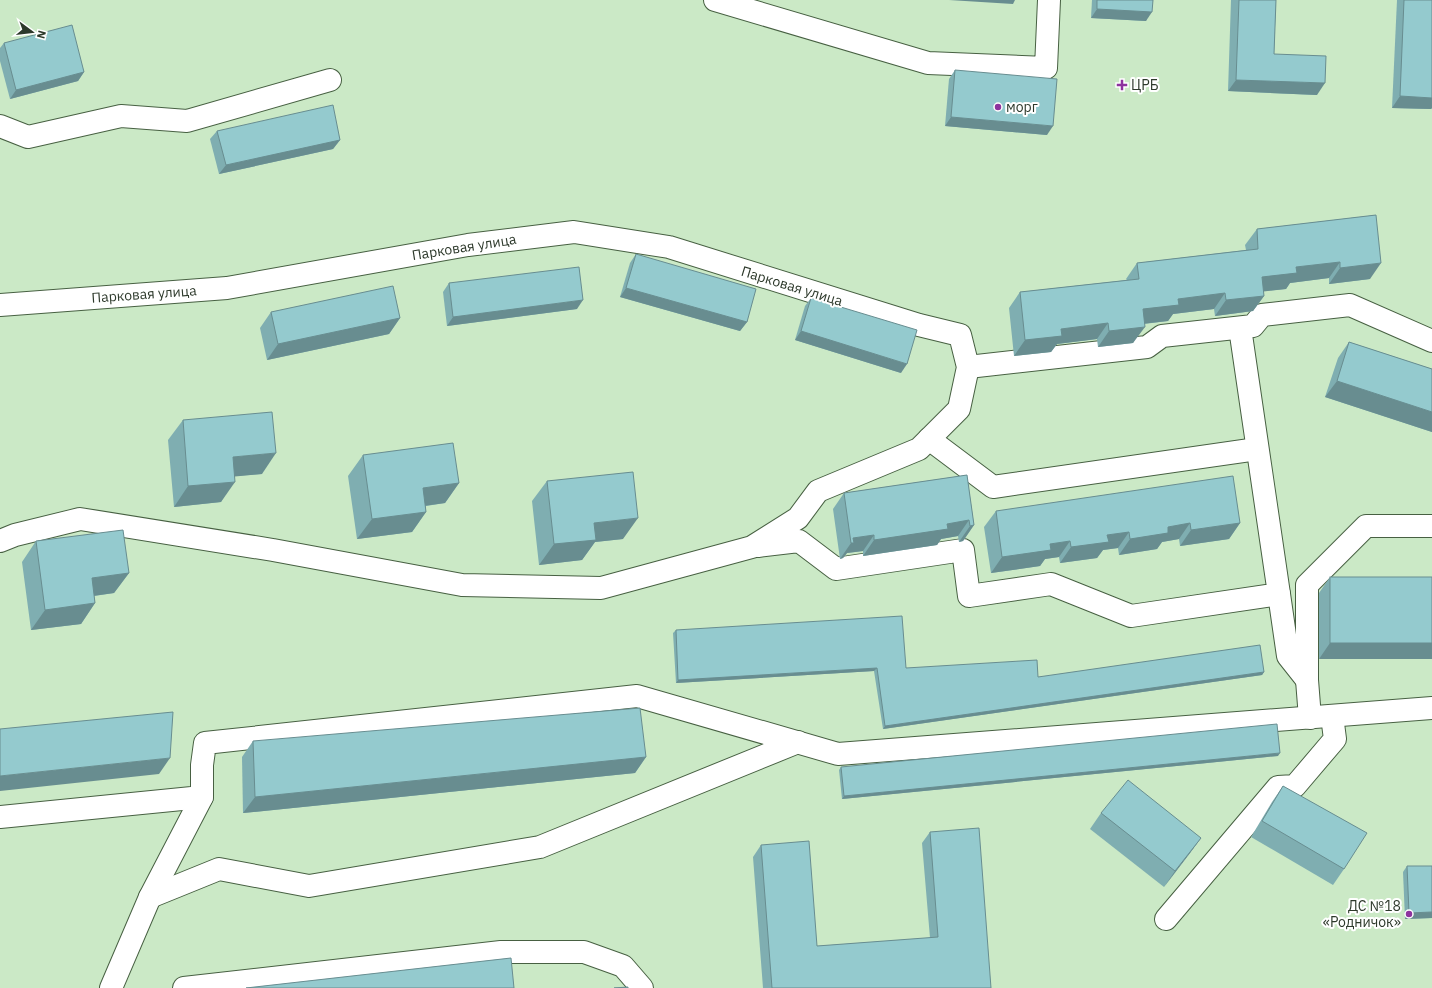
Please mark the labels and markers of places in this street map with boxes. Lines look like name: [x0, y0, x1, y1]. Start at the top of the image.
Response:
place label: ЦРБ: [1131, 76, 1159, 94]
marker: ЦРБ: [1116, 79, 1128, 91]
place label: морг: [1006, 98, 1038, 116]
marker: морг: [993, 102, 1003, 112]
place label: ДС №18 «Родничок»: [1323, 897, 1401, 931]
marker: ДС №18 «Родничок»: [1404, 909, 1414, 919]

